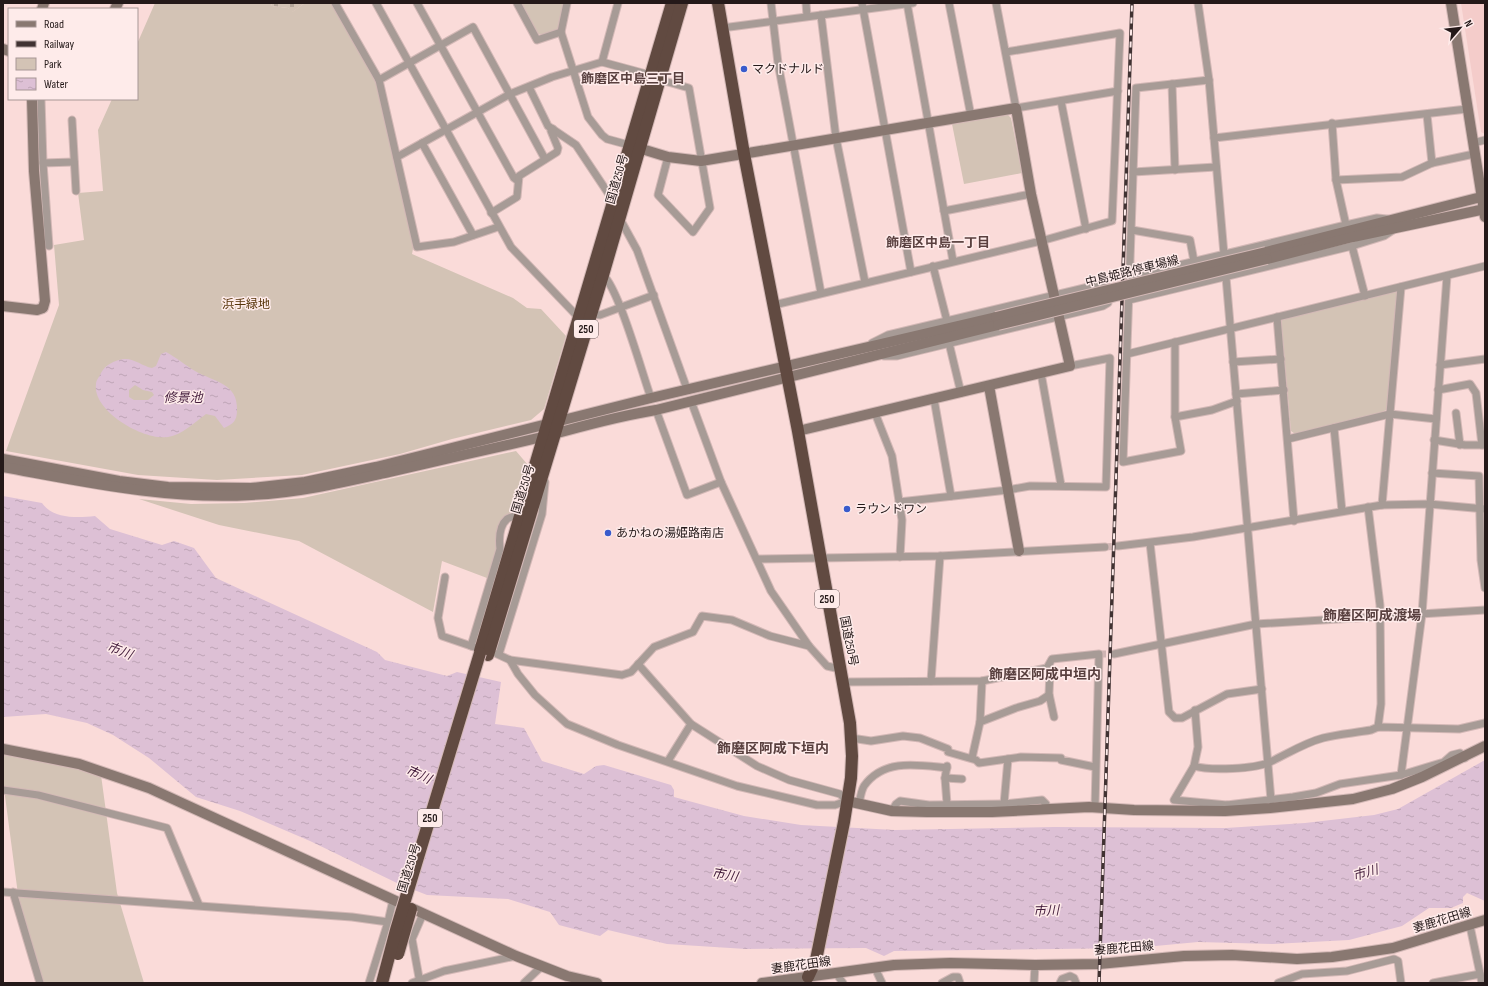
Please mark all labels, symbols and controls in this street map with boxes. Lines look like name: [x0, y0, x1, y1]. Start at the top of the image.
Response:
legend: [8, 8, 138, 100]
north arrow: [1440, 8, 1480, 48]
text: Road: [44, 17, 64, 32]
text: N: [1461, 18, 1476, 29]
text: Railway: [44, 37, 75, 52]
text: Park: [44, 57, 62, 72]
place label: マクドナルド: [752, 62, 824, 77]
marker: マクドナルド: [739, 64, 749, 74]
district label: 飾磨区中島三丁目: [581, 71, 685, 87]
text: Water: [44, 77, 68, 92]
street label: 国道250号: [603, 153, 632, 206]
district label: 飾磨区中島一丁目: [886, 235, 990, 251]
street label: 中島姫路停車場線: [1084, 253, 1181, 290]
park label: 浜手緑地: [222, 297, 270, 312]
road number: 250: [574, 320, 598, 338]
water label: 修景池: [163, 390, 204, 406]
street label: 国道250号: [509, 463, 538, 516]
place label: ラウンドワン: [855, 502, 927, 517]
marker: ラウンドワン: [842, 504, 852, 514]
place label: あかねの湯姫路南店: [616, 526, 724, 541]
marker: あかねの湯姫路南店: [603, 528, 613, 538]
road number: 250: [815, 590, 839, 608]
district label: 飾磨区阿成渡場: [1323, 607, 1421, 624]
street label: 国道250号: [836, 615, 861, 668]
water label: 市川: [105, 639, 137, 664]
district label: 飾磨区阿成中垣内: [989, 666, 1101, 683]
district label: 飾磨区阿成下垣内: [717, 740, 829, 757]
water label: 市川: [403, 762, 436, 788]
road number: 250: [418, 809, 442, 827]
street label: 国道250号: [395, 842, 424, 895]
water label: 市川: [1351, 861, 1382, 884]
water label: 市川: [711, 865, 741, 885]
water label: 市川: [1033, 902, 1061, 919]
street label: 妻鹿花田線: [1411, 905, 1473, 936]
street label: 妻鹿花田線: [1093, 938, 1155, 959]
street label: 妻鹿花田線: [770, 954, 832, 977]

